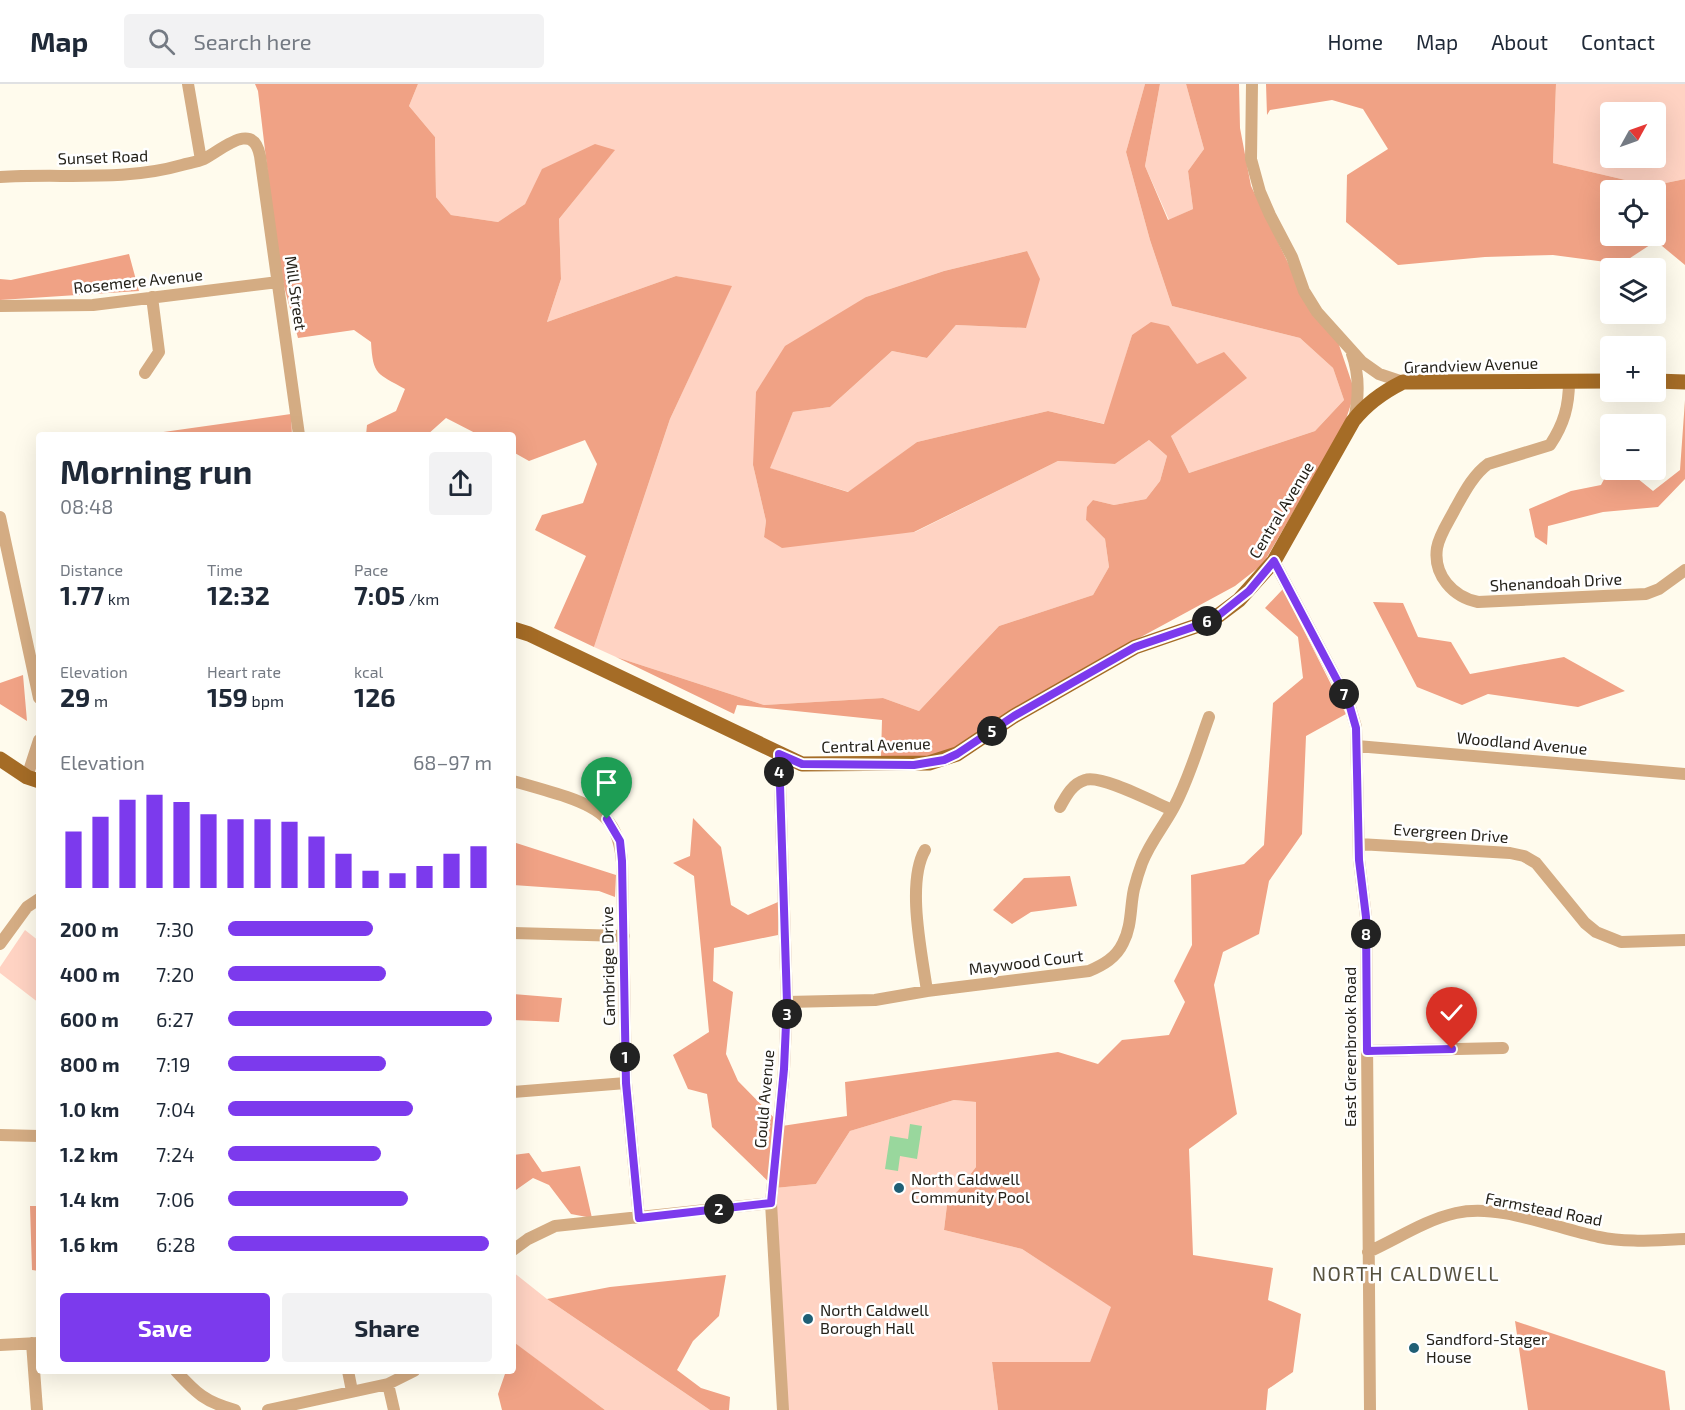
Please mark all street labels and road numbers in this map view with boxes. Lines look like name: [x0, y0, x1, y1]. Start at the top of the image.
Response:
street label: Sunset Road: [57, 145, 149, 168]
street label: Mill Street: [282, 254, 311, 331]
street label: Rosemere Avenue: [72, 264, 203, 297]
street label: Grandview Avenue: [1403, 353, 1538, 376]
street label: Central Avenue: [1244, 458, 1317, 562]
street label: Shenandoah Drive: [1489, 569, 1622, 594]
street label: Woodland Avenue: [1456, 727, 1588, 758]
street label: Central Avenue: [821, 733, 931, 756]
street label: Evergreen Drive: [1393, 819, 1509, 846]
street label: Cambridge Drive: [597, 906, 618, 1026]
street label: Maywood Court: [968, 945, 1084, 978]
street label: East Greenbrook Road: [1340, 967, 1359, 1127]
street label: Gould Avenue: [750, 1049, 777, 1149]
street label: Farmstead Road: [1484, 1188, 1604, 1229]

